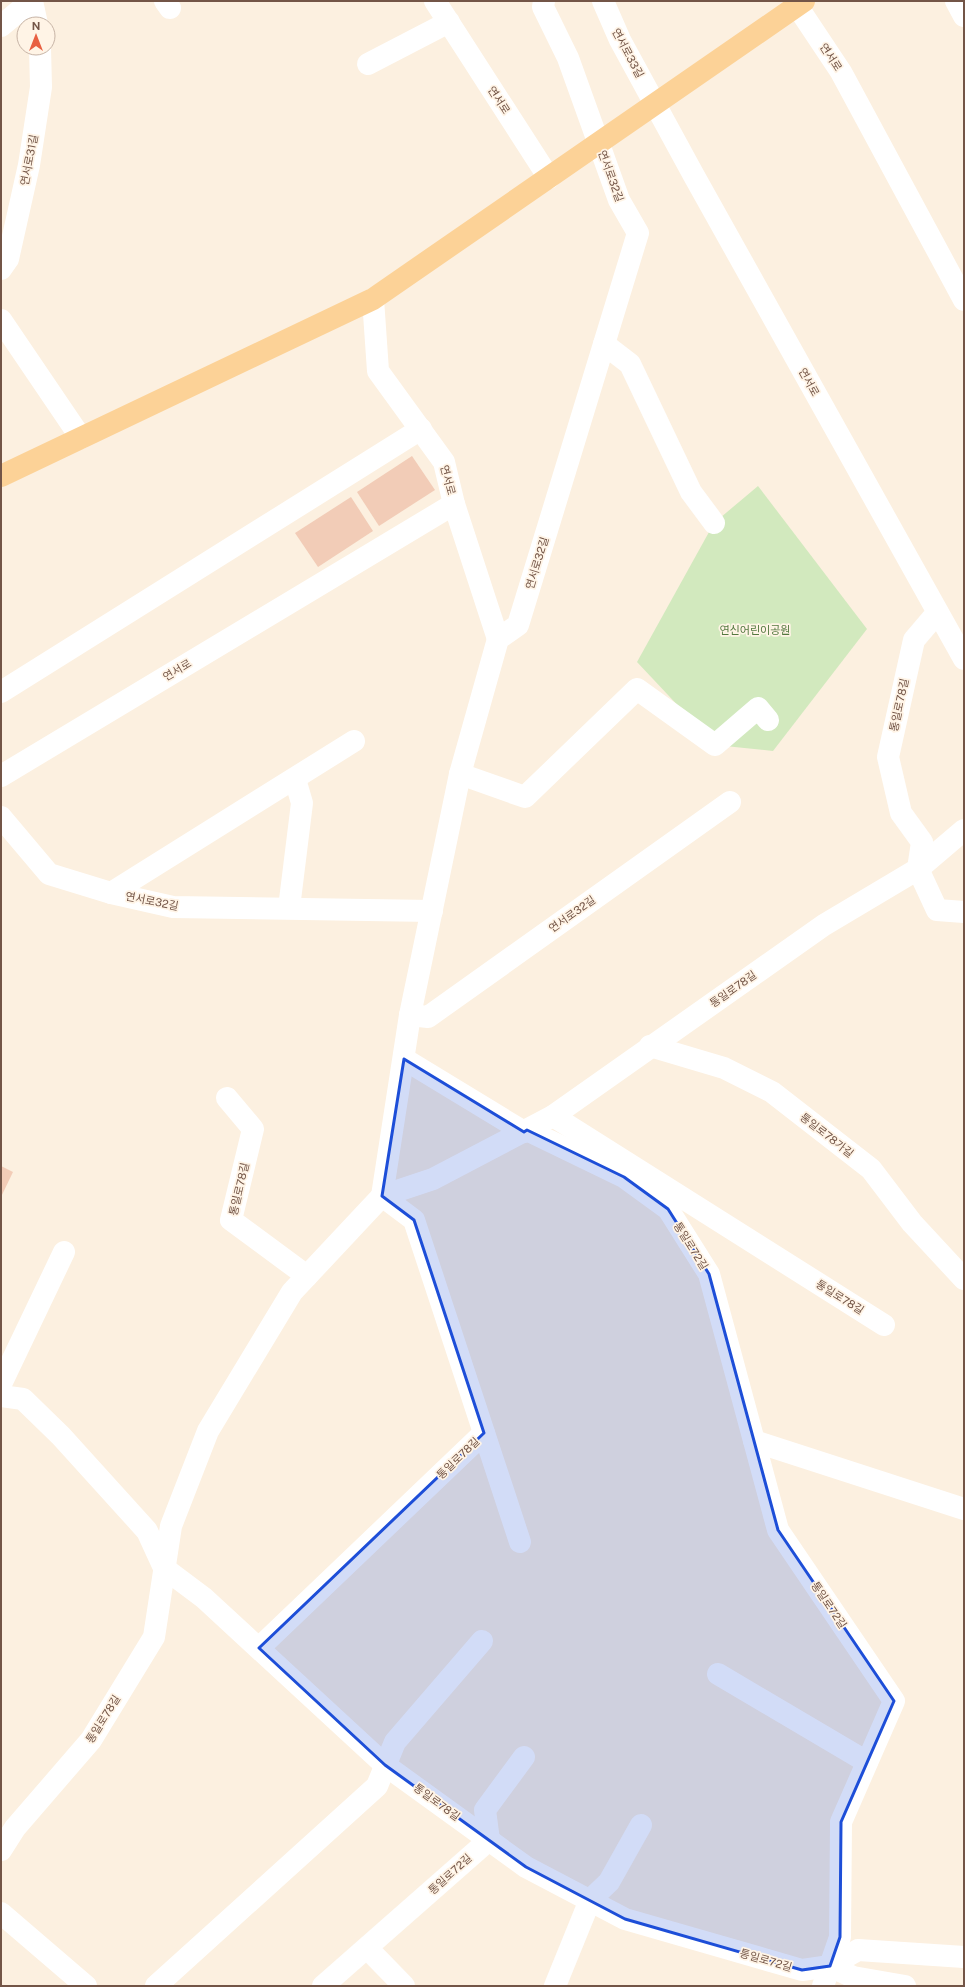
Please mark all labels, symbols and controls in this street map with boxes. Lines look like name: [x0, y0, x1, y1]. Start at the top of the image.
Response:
north arrow: [16, 16, 56, 56]
text: N: [32, 20, 40, 32]
street label: 연서로33길: [610, 26, 646, 80]
street label: 연서로: [818, 41, 844, 73]
street label: 연서로: [486, 84, 512, 116]
street label: 연서로31길: [18, 133, 40, 187]
street label: 연서로32길: [596, 149, 626, 203]
street label: 연서로: [796, 366, 822, 398]
street label: 연서로: [438, 464, 458, 496]
street label: 연서로32길: [523, 535, 551, 591]
park label: 연신어린이공원: [720, 624, 790, 636]
street label: 연서로: [161, 657, 193, 683]
street label: 통일로78길: [888, 677, 910, 733]
street label: 연서로32길: [124, 890, 180, 912]
street label: 연서로32길: [546, 894, 598, 934]
street label: 통일로78길: [707, 969, 759, 1009]
street label: 통일로78가길: [798, 1111, 856, 1159]
street label: 통일로78길: [227, 1161, 251, 1217]
street label: 통일로72길: [672, 1220, 710, 1272]
street label: 통일로78길: [814, 1278, 866, 1316]
street label: 통일로78길: [434, 1435, 482, 1481]
street label: 통일로72길: [809, 1579, 849, 1631]
street label: 통일로78길: [84, 1693, 122, 1745]
street label: 통일로78길: [412, 1781, 462, 1823]
street label: 통일로72길: [426, 1852, 474, 1896]
street label: 통일로72길: [739, 1947, 793, 1973]

